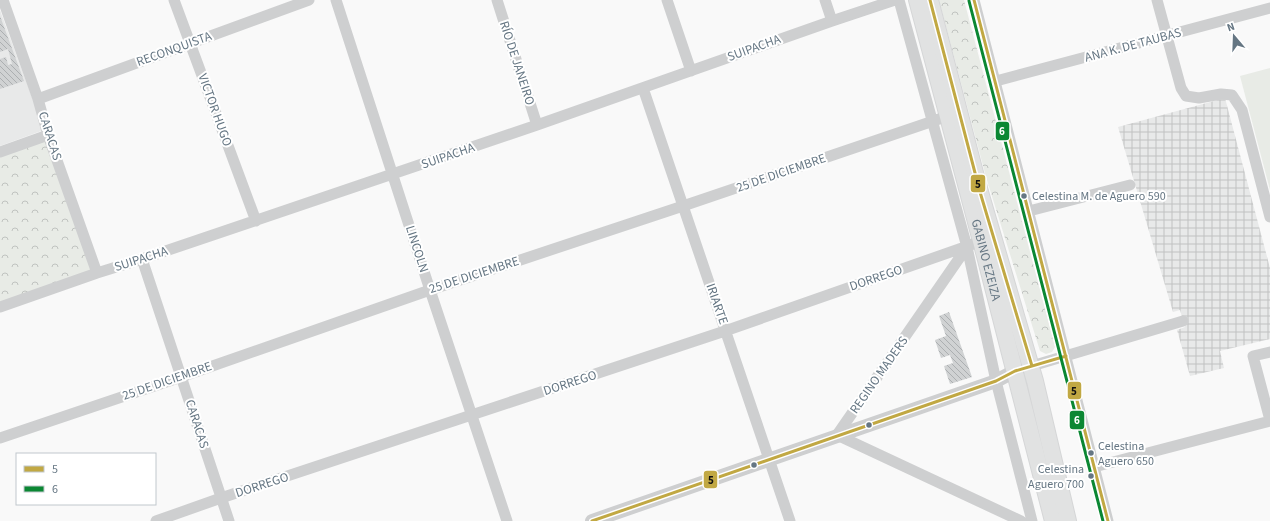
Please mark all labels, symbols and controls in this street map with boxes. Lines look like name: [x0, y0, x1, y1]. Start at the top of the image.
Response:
north arrow: [1214, 16, 1254, 56]
street label: RÍO DE JANEIRO: [495, 19, 539, 107]
text: N: [1225, 19, 1237, 35]
street label: ANA K. DE TAUBAS: [1083, 23, 1183, 67]
street label: RECONQUISTA: [134, 27, 215, 71]
street label: SUIPACHA: [725, 30, 784, 66]
street label: VICTOR HUGO: [194, 71, 236, 149]
street label: CARACAS: [34, 109, 66, 163]
line badge: 6: [995, 121, 1010, 141]
text: 6: [999, 124, 1005, 139]
street label: SUIPACHA: [419, 138, 478, 174]
street label: 25 DE DICIEMBRE: [734, 149, 828, 197]
line badge: 5: [970, 174, 986, 193]
text: 5: [975, 177, 981, 192]
place label: Celestina M. de Aguero 590: [1032, 188, 1166, 205]
marker: Celestina M. de Aguero 590: [1019, 191, 1029, 201]
street label: GABINO EZEIZA: [967, 217, 1005, 304]
street label: LINCOLN: [401, 223, 433, 275]
street label: SUIPACHA: [112, 242, 171, 276]
street label: 25 DE DICIEMBRE: [427, 252, 521, 298]
street label: DORREGO: [847, 261, 905, 295]
street label: IRIARTE: [702, 281, 732, 327]
street label: REGINO MADERS: [846, 333, 912, 417]
street label: 25 DE DICIEMBRE: [120, 357, 214, 405]
street label: DORREGO: [541, 366, 599, 400]
line badge: 5: [1067, 381, 1082, 400]
text: 5: [1071, 384, 1077, 399]
street label: CARACAS: [181, 397, 213, 451]
line badge: 6: [1069, 410, 1085, 430]
text: 6: [1074, 413, 1080, 428]
unlabelled marker: [864, 420, 874, 430]
place label: Celestina Aguero 650: [1098, 438, 1154, 470]
marker: Celestina Aguero 650: [1086, 448, 1096, 458]
legend: [16, 453, 156, 505]
unlabelled marker: [749, 460, 759, 470]
text: 5: [52, 461, 58, 478]
place label: Celestina Aguero 700: [1028, 461, 1084, 493]
street label: DORREGO: [233, 468, 291, 502]
line badge: 5: [703, 470, 718, 489]
marker: Celestina Aguero 700: [1086, 471, 1096, 481]
text: 5: [708, 473, 714, 488]
text: 6: [52, 481, 58, 498]

